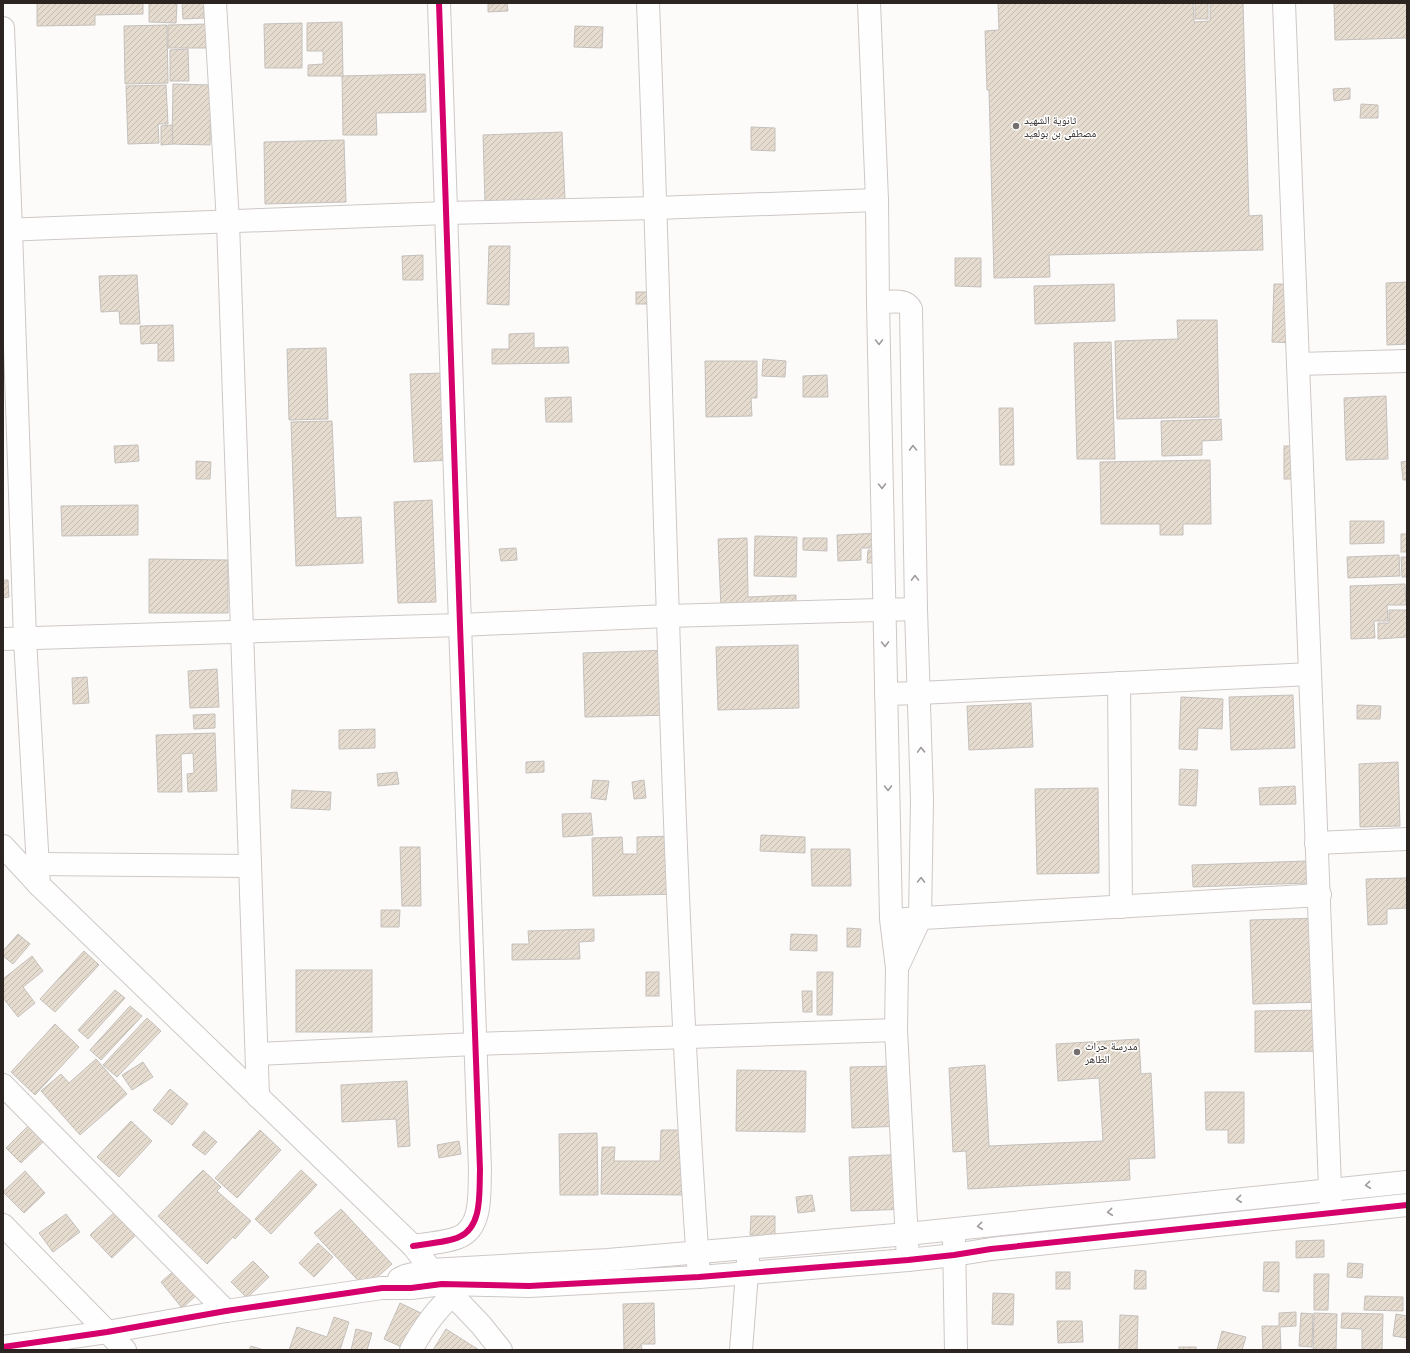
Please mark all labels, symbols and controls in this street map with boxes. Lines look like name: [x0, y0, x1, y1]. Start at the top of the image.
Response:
place label: ثانوية الشهيد مصطفى بن بولعيد: [1024, 113, 1096, 140]
marker: ثانوية الشهيد مصطفى بن بولعيد: [1011, 121, 1021, 131]
one-way arrow: [874, 339, 883, 345]
one-way arrow: [909, 445, 917, 451]
one-way arrow: [878, 483, 886, 489]
one-way arrow: [911, 575, 920, 581]
one-way arrow: [881, 641, 889, 647]
one-way arrow: [916, 747, 925, 753]
one-way arrow: [884, 785, 892, 791]
one-way arrow: [916, 877, 925, 883]
place label: مدرسة حراث الطاهر: [1084, 1039, 1137, 1066]
marker: مدرسة حراث الطاهر: [1072, 1047, 1082, 1057]
one-way arrow: [1365, 1181, 1371, 1190]
one-way arrow: [1236, 1194, 1242, 1203]
one-way arrow: [1107, 1208, 1113, 1217]
one-way arrow: [977, 1221, 983, 1230]

